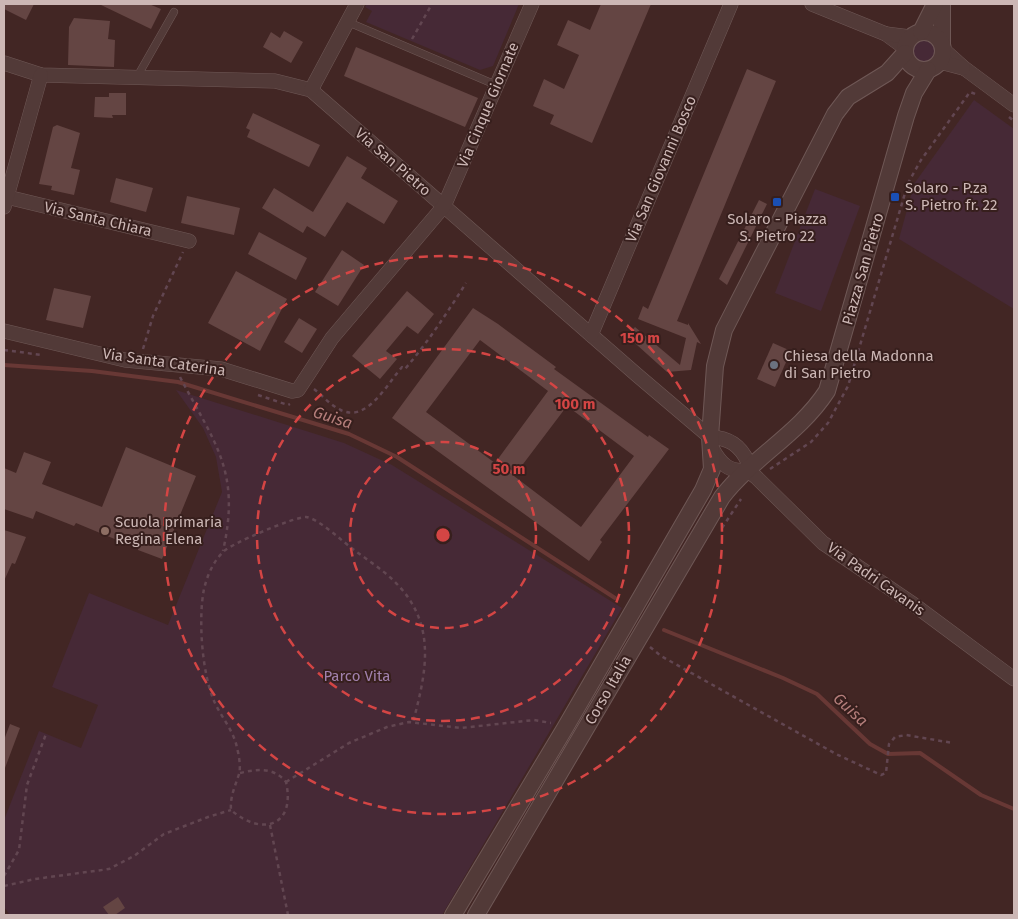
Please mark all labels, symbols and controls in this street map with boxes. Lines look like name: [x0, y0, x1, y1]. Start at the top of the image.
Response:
street label: Via Cinque Giornate: [453, 40, 523, 170]
street label: Via San Giovanni Bosco: [622, 93, 700, 245]
street label: Via San Pietro: [351, 124, 435, 200]
place label: Solaro - P.za S. Pietro fr. 22: [905, 179, 997, 214]
marker: Solaro - P.za S. Pietro fr. 22: [889, 191, 901, 203]
marker: Solaro - Piazza S. Pietro 22: [771, 196, 783, 208]
street label: Via Santa Chiara: [42, 198, 154, 240]
place label: Solaro - Piazza S. Pietro 22: [727, 210, 827, 245]
street label: Piazza San Pietro: [838, 211, 888, 327]
text: 150 m: [620, 329, 660, 347]
street label: Via Santa Caterina: [101, 344, 227, 380]
place label: Chiesa della Madonna di San Pietro: [784, 347, 934, 382]
marker: Chiesa della Madonna di San Pietro: [768, 359, 780, 371]
text: 100 m: [555, 395, 595, 413]
water label: Guisa: [311, 402, 355, 433]
text: 50 m: [492, 460, 526, 478]
place label: Scuola primaria Regina Elena: [115, 513, 222, 548]
marker: Scuola primaria Regina Elena: [99, 525, 111, 537]
centre of rings: [434, 526, 452, 544]
street label: Via Padri Cavanis: [824, 539, 928, 619]
street label: Corso Italia: [581, 652, 635, 728]
park label: Parco Vita: [323, 667, 391, 685]
water label: Guisa: [829, 689, 872, 730]

